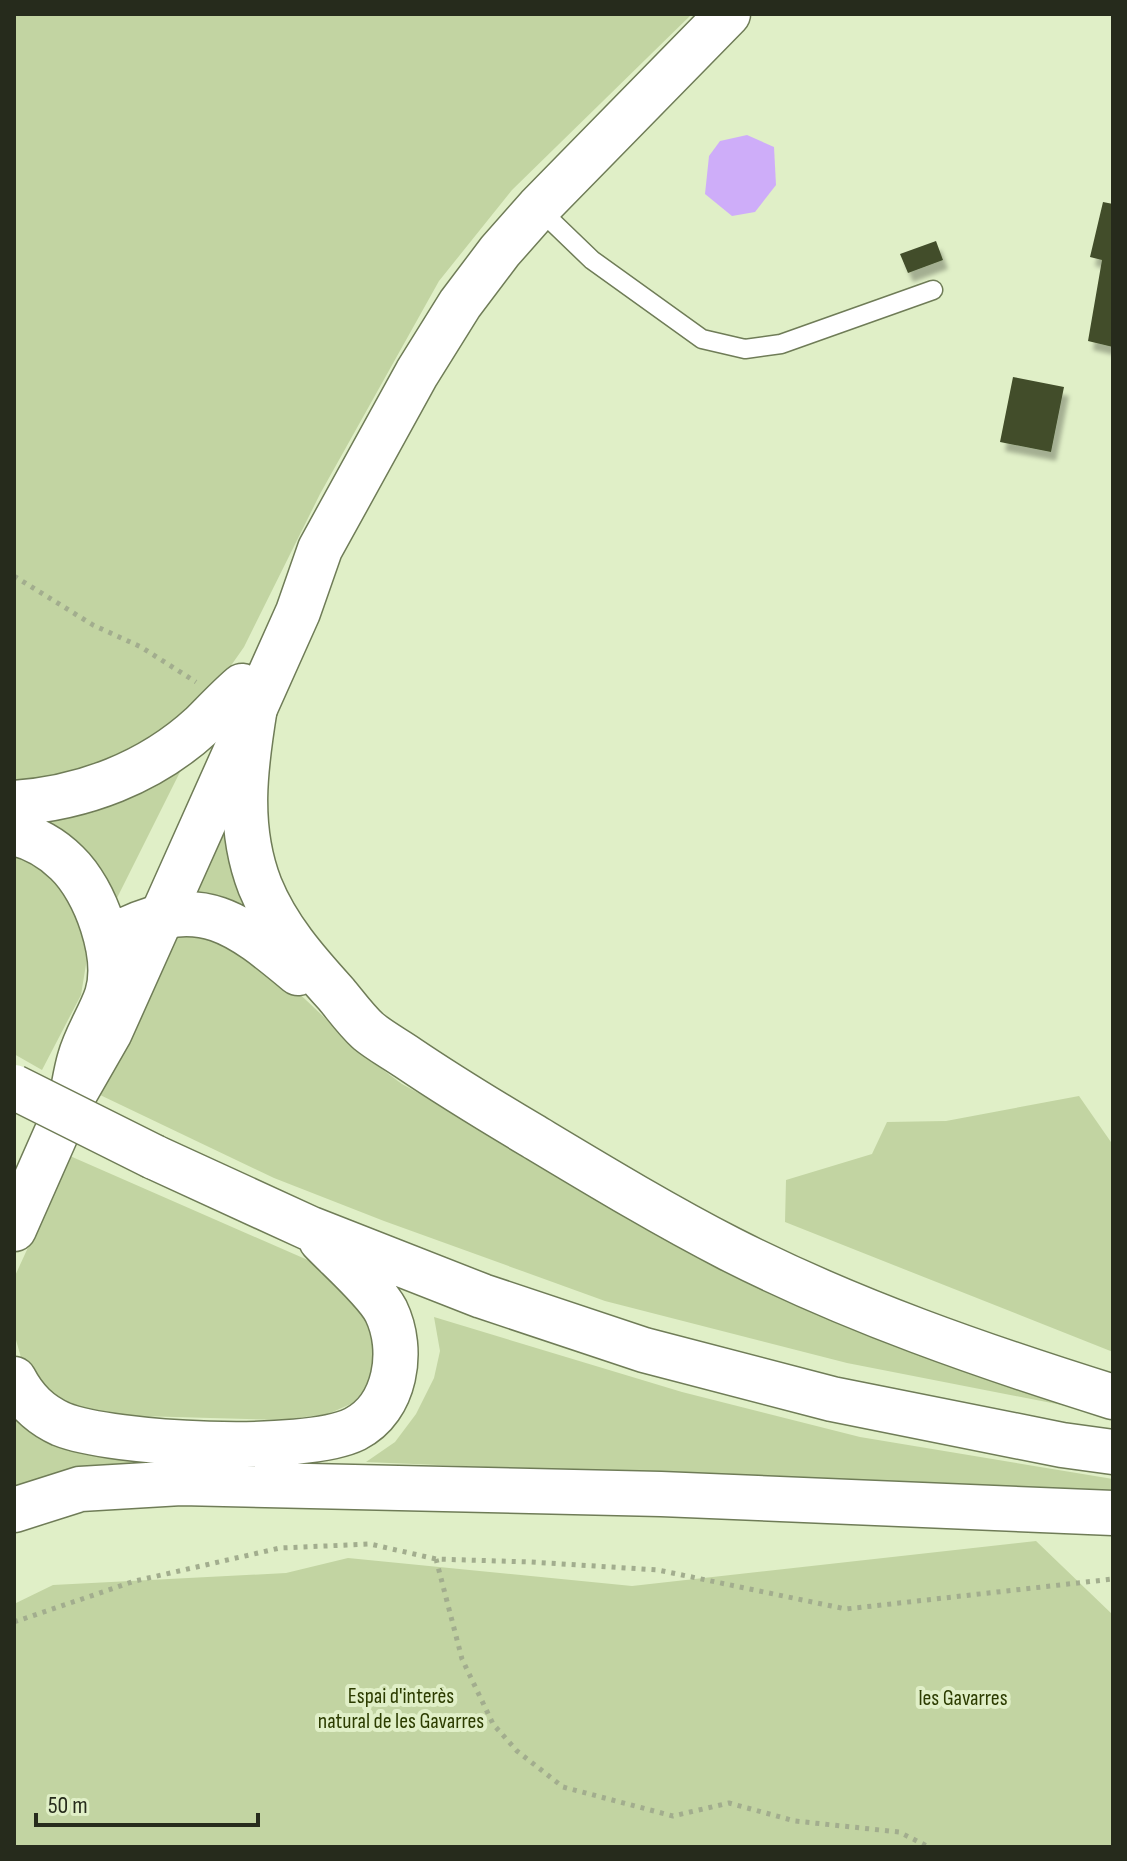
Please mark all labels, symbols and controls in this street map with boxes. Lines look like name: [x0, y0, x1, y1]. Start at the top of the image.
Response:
park label: Espai d'interès natural de les Gavarres: [318, 1683, 484, 1735]
park label: les Gavarres: [918, 1685, 1008, 1712]
scale bar: [36, 1777, 258, 1827]
text: 50 m: [48, 1791, 88, 1820]

